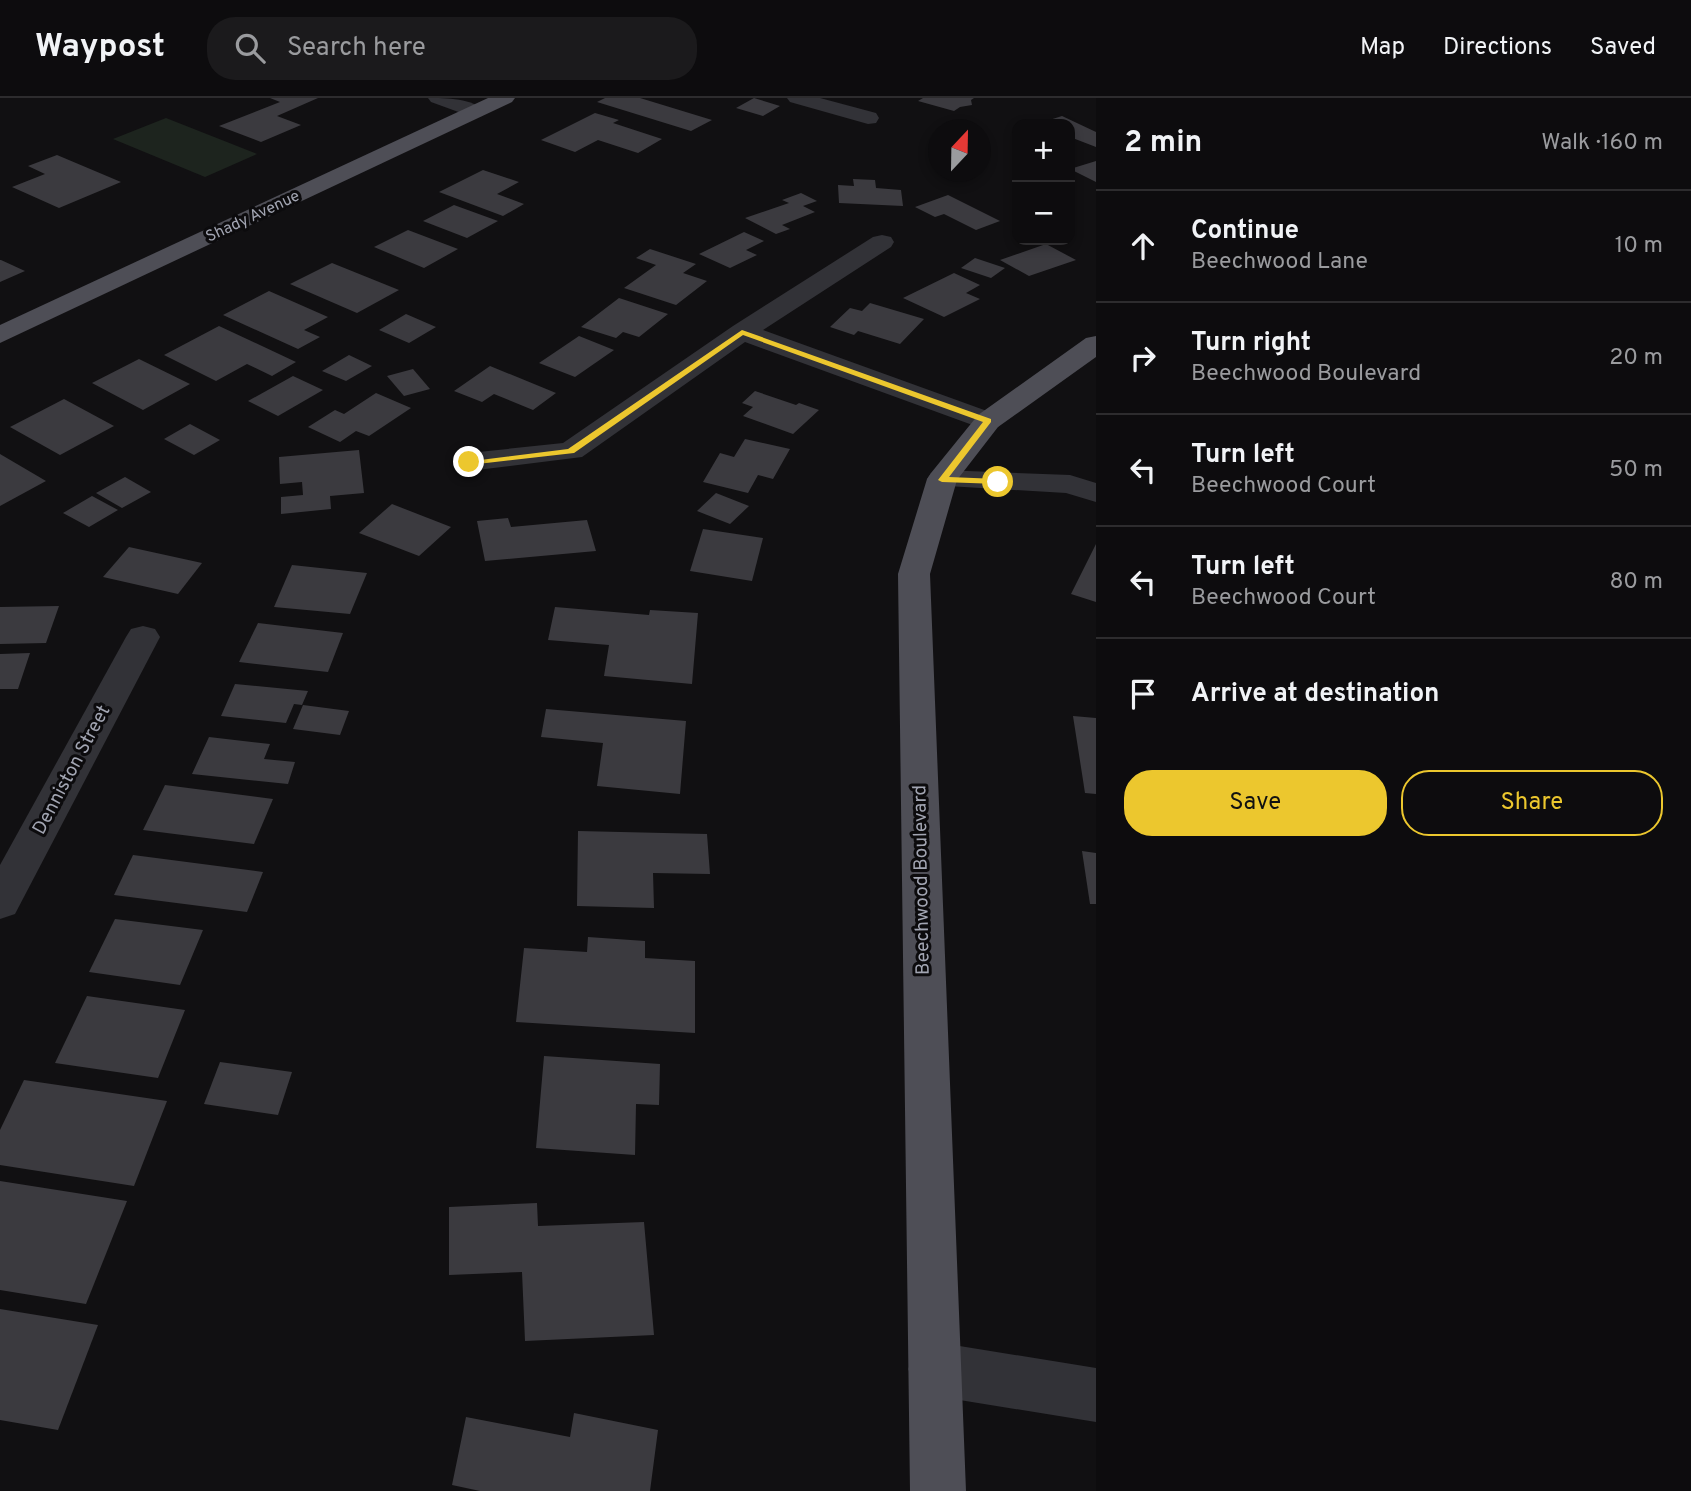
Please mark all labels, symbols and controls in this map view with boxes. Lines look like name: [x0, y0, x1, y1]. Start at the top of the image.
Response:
search box: [207, 17, 697, 80]
text: Waypost: [35, 27, 165, 69]
icon: search: [231, 29, 269, 67]
text: Search here: [287, 32, 426, 65]
text: Map: [1360, 33, 1405, 63]
text: Directions: [1443, 33, 1552, 63]
text: Saved: [1590, 33, 1656, 63]
north arrow: [928, 119, 991, 182]
map controls: [1012, 119, 1075, 245]
button: +: [1012, 119, 1075, 182]
text: 2 min: [1124, 125, 1202, 162]
text: Walk · 160 m: [1541, 129, 1663, 158]
button: −: [1012, 182, 1075, 245]
street label: Shady Avenue: [203, 187, 303, 247]
text: Continue: [1191, 215, 1299, 248]
icon: ahead: [1124, 227, 1162, 265]
text: 10 m: [1615, 232, 1663, 261]
text: Beechwood Lane: [1191, 248, 1368, 277]
text: Turn right: [1191, 327, 1311, 360]
icon: right: [1124, 339, 1162, 377]
text: 20 m: [1609, 344, 1663, 373]
text: Beechwood Boulevard: [1191, 360, 1421, 389]
text: Turn left: [1191, 439, 1295, 472]
route end: [453, 446, 484, 477]
icon: left: [1124, 451, 1162, 489]
text: 50 m: [1609, 456, 1663, 485]
route start: [982, 466, 1013, 497]
text: Beechwood Court: [1191, 472, 1376, 501]
text: Turn left: [1191, 551, 1295, 584]
icon: left: [1124, 563, 1162, 601]
text: 80 m: [1610, 568, 1663, 597]
text: Beechwood Court: [1191, 584, 1376, 613]
icon: arrive: [1124, 675, 1162, 713]
text: Arrive at destination: [1191, 678, 1439, 711]
street label: Denniston Street: [28, 701, 116, 839]
button: Save: [1124, 770, 1387, 836]
button: Share: [1401, 770, 1663, 836]
street label: Beechwood Boulevard: [908, 785, 936, 975]

